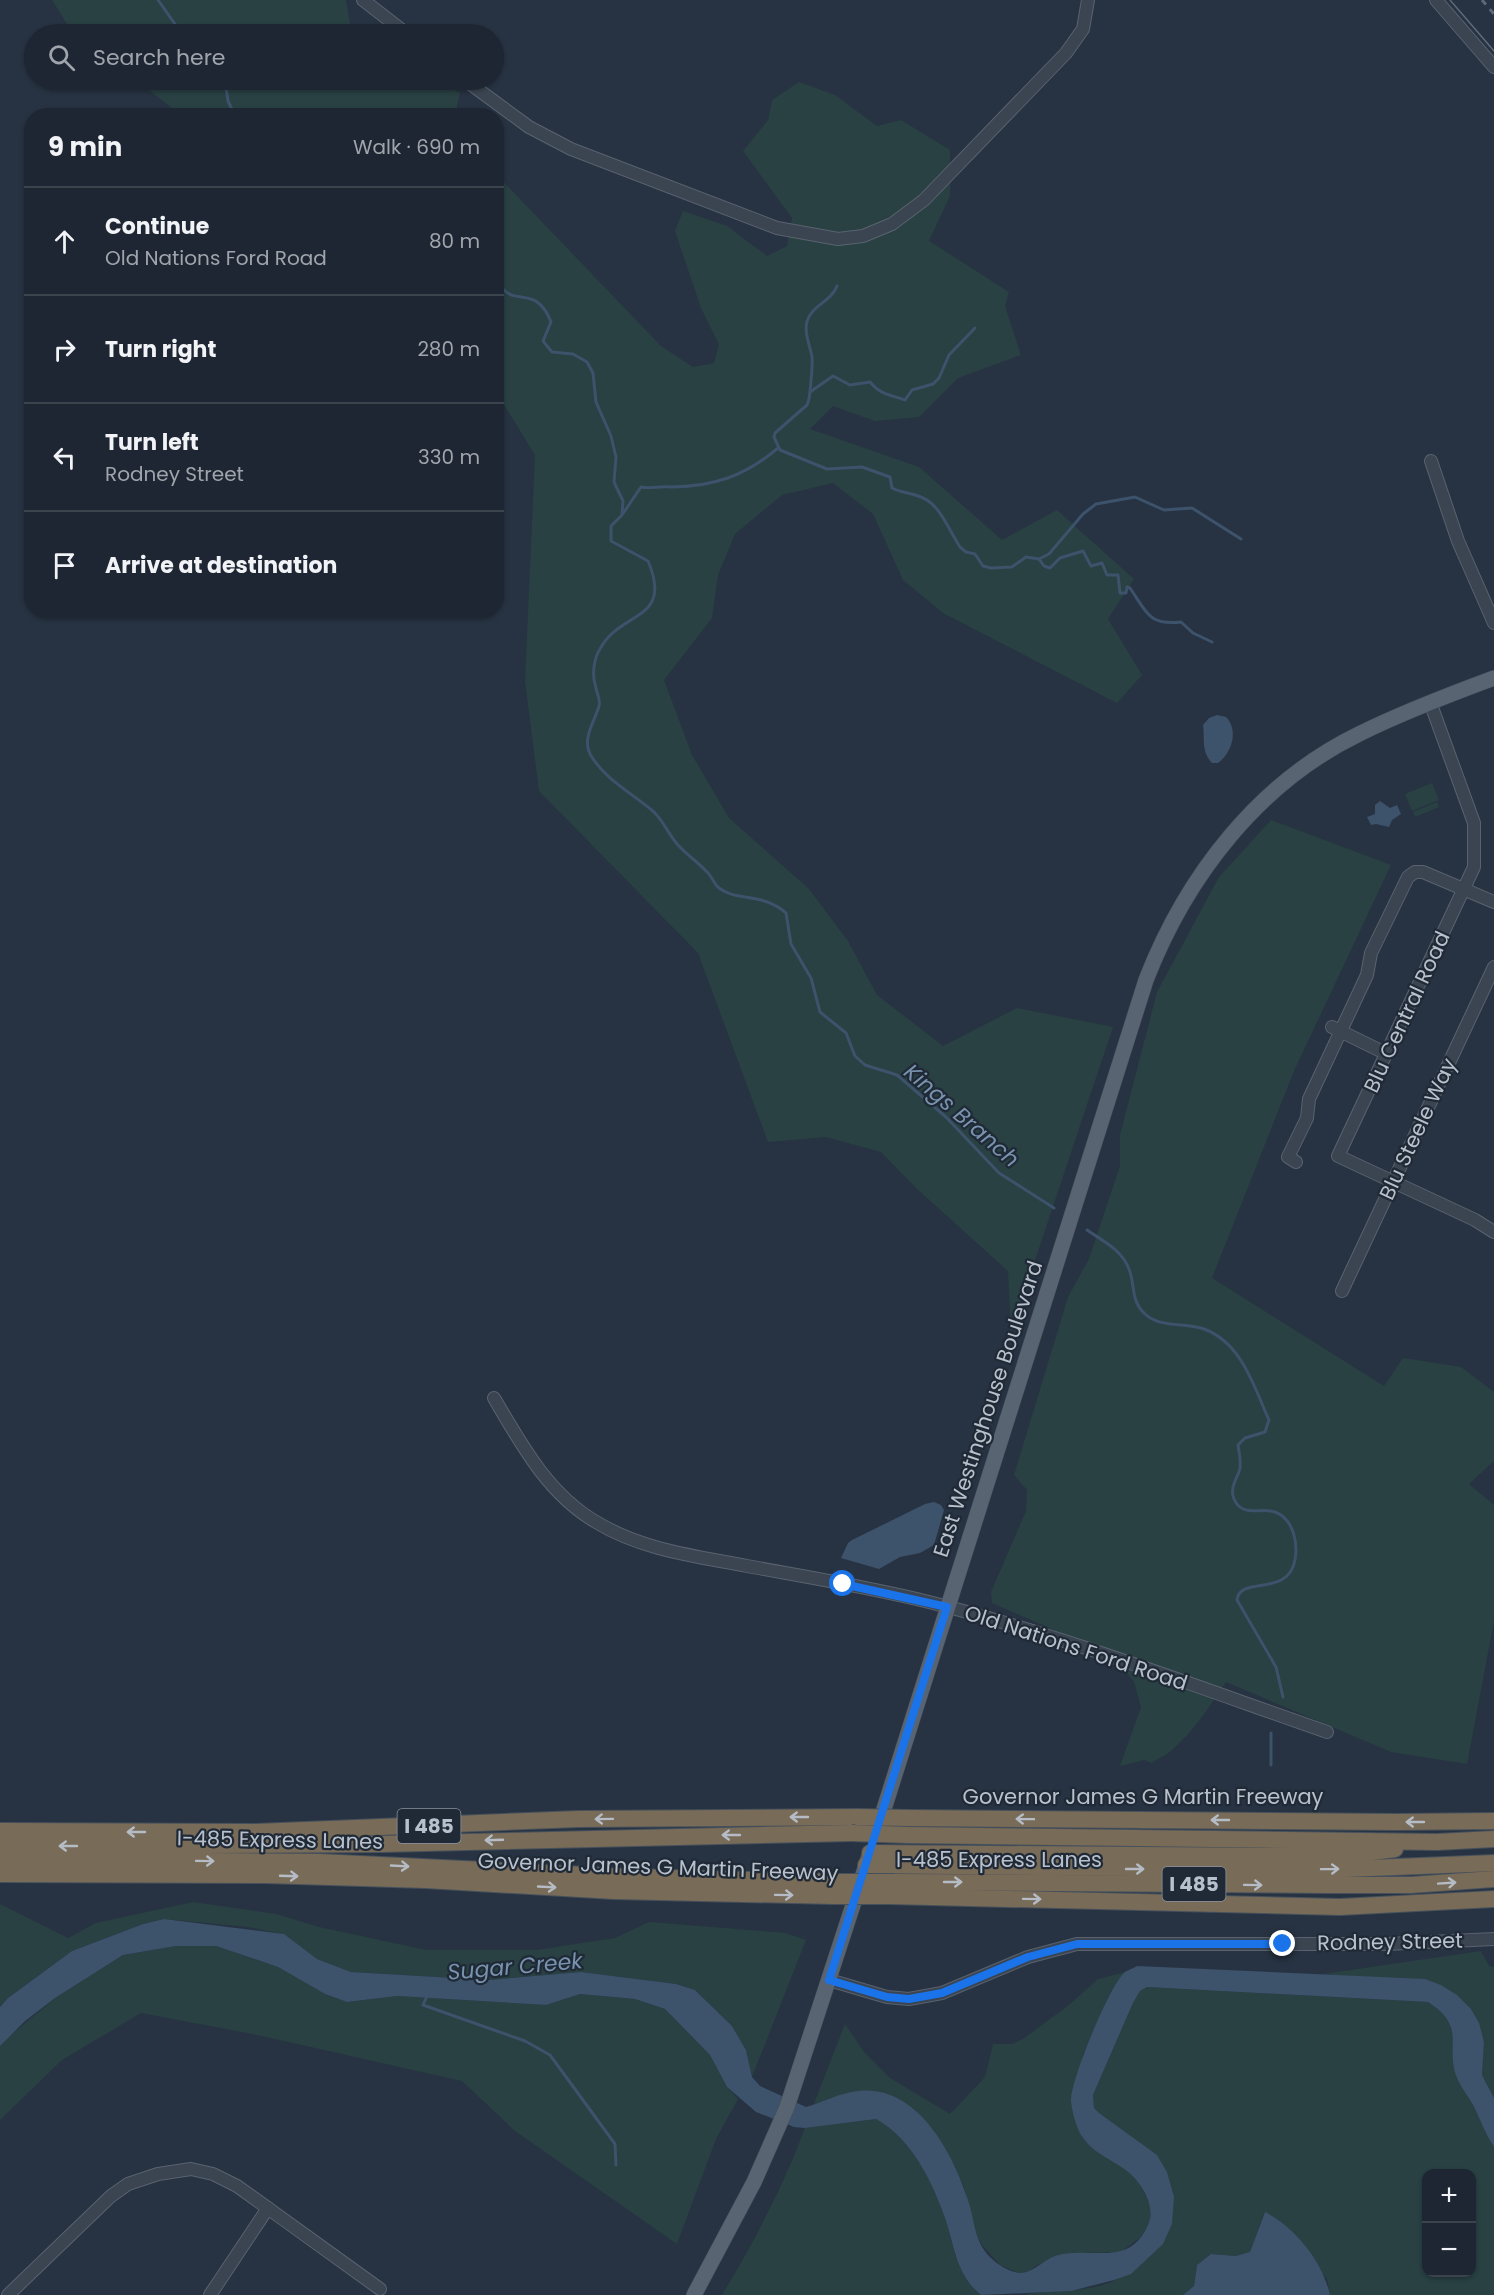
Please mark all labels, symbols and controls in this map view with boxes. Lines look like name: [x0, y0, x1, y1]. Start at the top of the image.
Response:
search box: [24, 24, 504, 90]
icon: search: [45, 41, 78, 74]
text: Search here: [93, 42, 226, 73]
text: 9 min: [48, 129, 122, 165]
text: Walk · 690 m: [353, 133, 480, 161]
text: Continue: [105, 211, 209, 242]
icon: ahead: [48, 225, 81, 258]
text: 80 m: [429, 227, 480, 255]
text: Old Nations Ford Road: [105, 244, 327, 272]
icon: right: [48, 333, 81, 366]
text: Turn right: [105, 334, 216, 365]
text: 280 m: [417, 335, 480, 363]
text: Turn left: [105, 427, 199, 458]
icon: left: [48, 441, 81, 474]
text: 330 m: [418, 443, 480, 471]
text: Rodney Street: [105, 460, 244, 488]
icon: arrive: [48, 549, 81, 582]
text: Arrive at destination: [105, 550, 337, 581]
street label: Blu Central Road: [1356, 926, 1457, 1097]
street label: Blu Steele Way: [1372, 1053, 1463, 1204]
water label: Kings Branch: [897, 1057, 1026, 1174]
street label: East Westinghouse Boulevard: [926, 1257, 1049, 1561]
route start: [829, 1570, 855, 1596]
street label: Old Nations Ford Road: [961, 1598, 1191, 1697]
street label: Governor James G Martin Freeway: [963, 1782, 1324, 1811]
road number: I 485: [398, 1809, 460, 1843]
one-way arrow: [789, 1811, 809, 1823]
one-way arrow: [594, 1813, 614, 1825]
one-way arrow: [1015, 1813, 1035, 1825]
one-way arrow: [1210, 1814, 1230, 1826]
one-way arrow: [1405, 1816, 1425, 1828]
street label: I-485 Express Lanes: [177, 1823, 383, 1856]
one-way arrow: [127, 1826, 147, 1838]
one-way arrow: [721, 1830, 741, 1841]
one-way arrow: [484, 1835, 504, 1846]
one-way arrow: [58, 1840, 78, 1852]
street label: I-485 Express Lanes: [896, 1845, 1102, 1874]
street label: Governor James G Martin Freeway: [477, 1846, 839, 1887]
one-way arrow: [195, 1855, 215, 1866]
one-way arrow: [390, 1861, 410, 1872]
one-way arrow: [1124, 1863, 1144, 1875]
one-way arrow: [1319, 1864, 1339, 1875]
road number: I 485: [1162, 1867, 1226, 1901]
one-way arrow: [279, 1870, 299, 1882]
one-way arrow: [942, 1876, 962, 1888]
one-way arrow: [1437, 1877, 1457, 1888]
one-way arrow: [1242, 1879, 1262, 1890]
one-way arrow: [537, 1881, 557, 1892]
one-way arrow: [774, 1889, 794, 1900]
one-way arrow: [1022, 1893, 1042, 1905]
street label: Rodney Street: [1317, 1926, 1463, 1957]
route end: [1269, 1930, 1295, 1956]
water label: Sugar Creek: [446, 1945, 585, 1988]
map controls: [1422, 2169, 1476, 2277]
button: +: [1422, 2169, 1476, 2223]
button: −: [1422, 2223, 1476, 2277]

